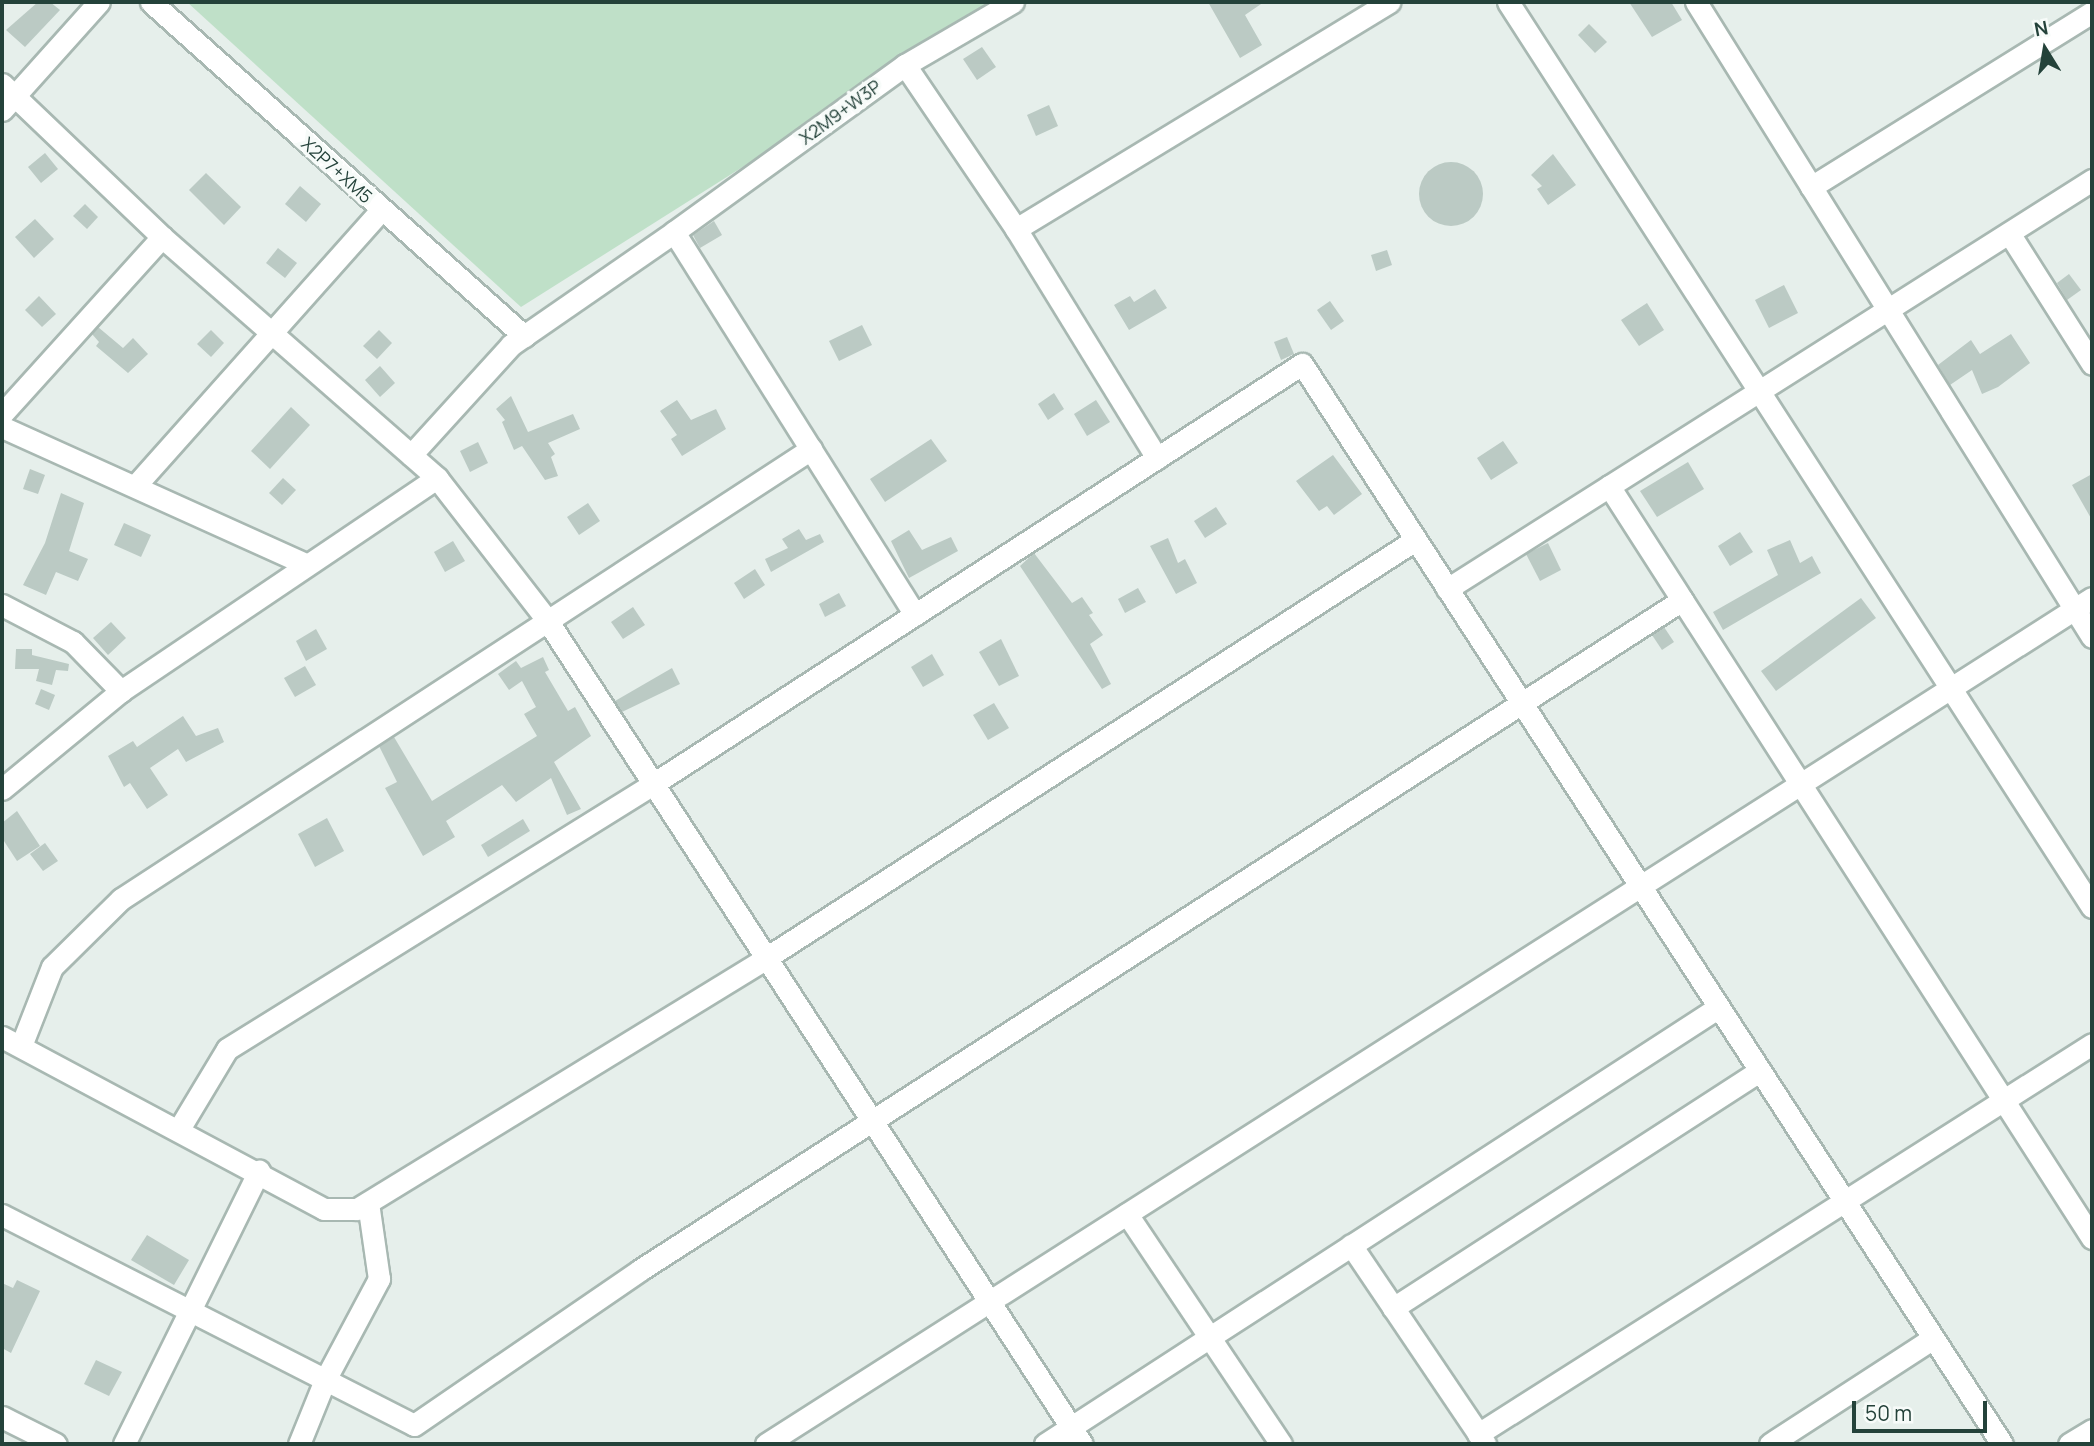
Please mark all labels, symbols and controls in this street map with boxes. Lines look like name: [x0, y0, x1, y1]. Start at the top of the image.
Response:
north arrow: [2010, 14, 2080, 84]
text: N: [2032, 14, 2050, 42]
street label: X2M9+W3P: [795, 75, 885, 149]
street label: X2P7+XM5: [297, 133, 377, 207]
scale bar: [1856, 1386, 1991, 1430]
text: 50 m: [1865, 1399, 1912, 1427]

